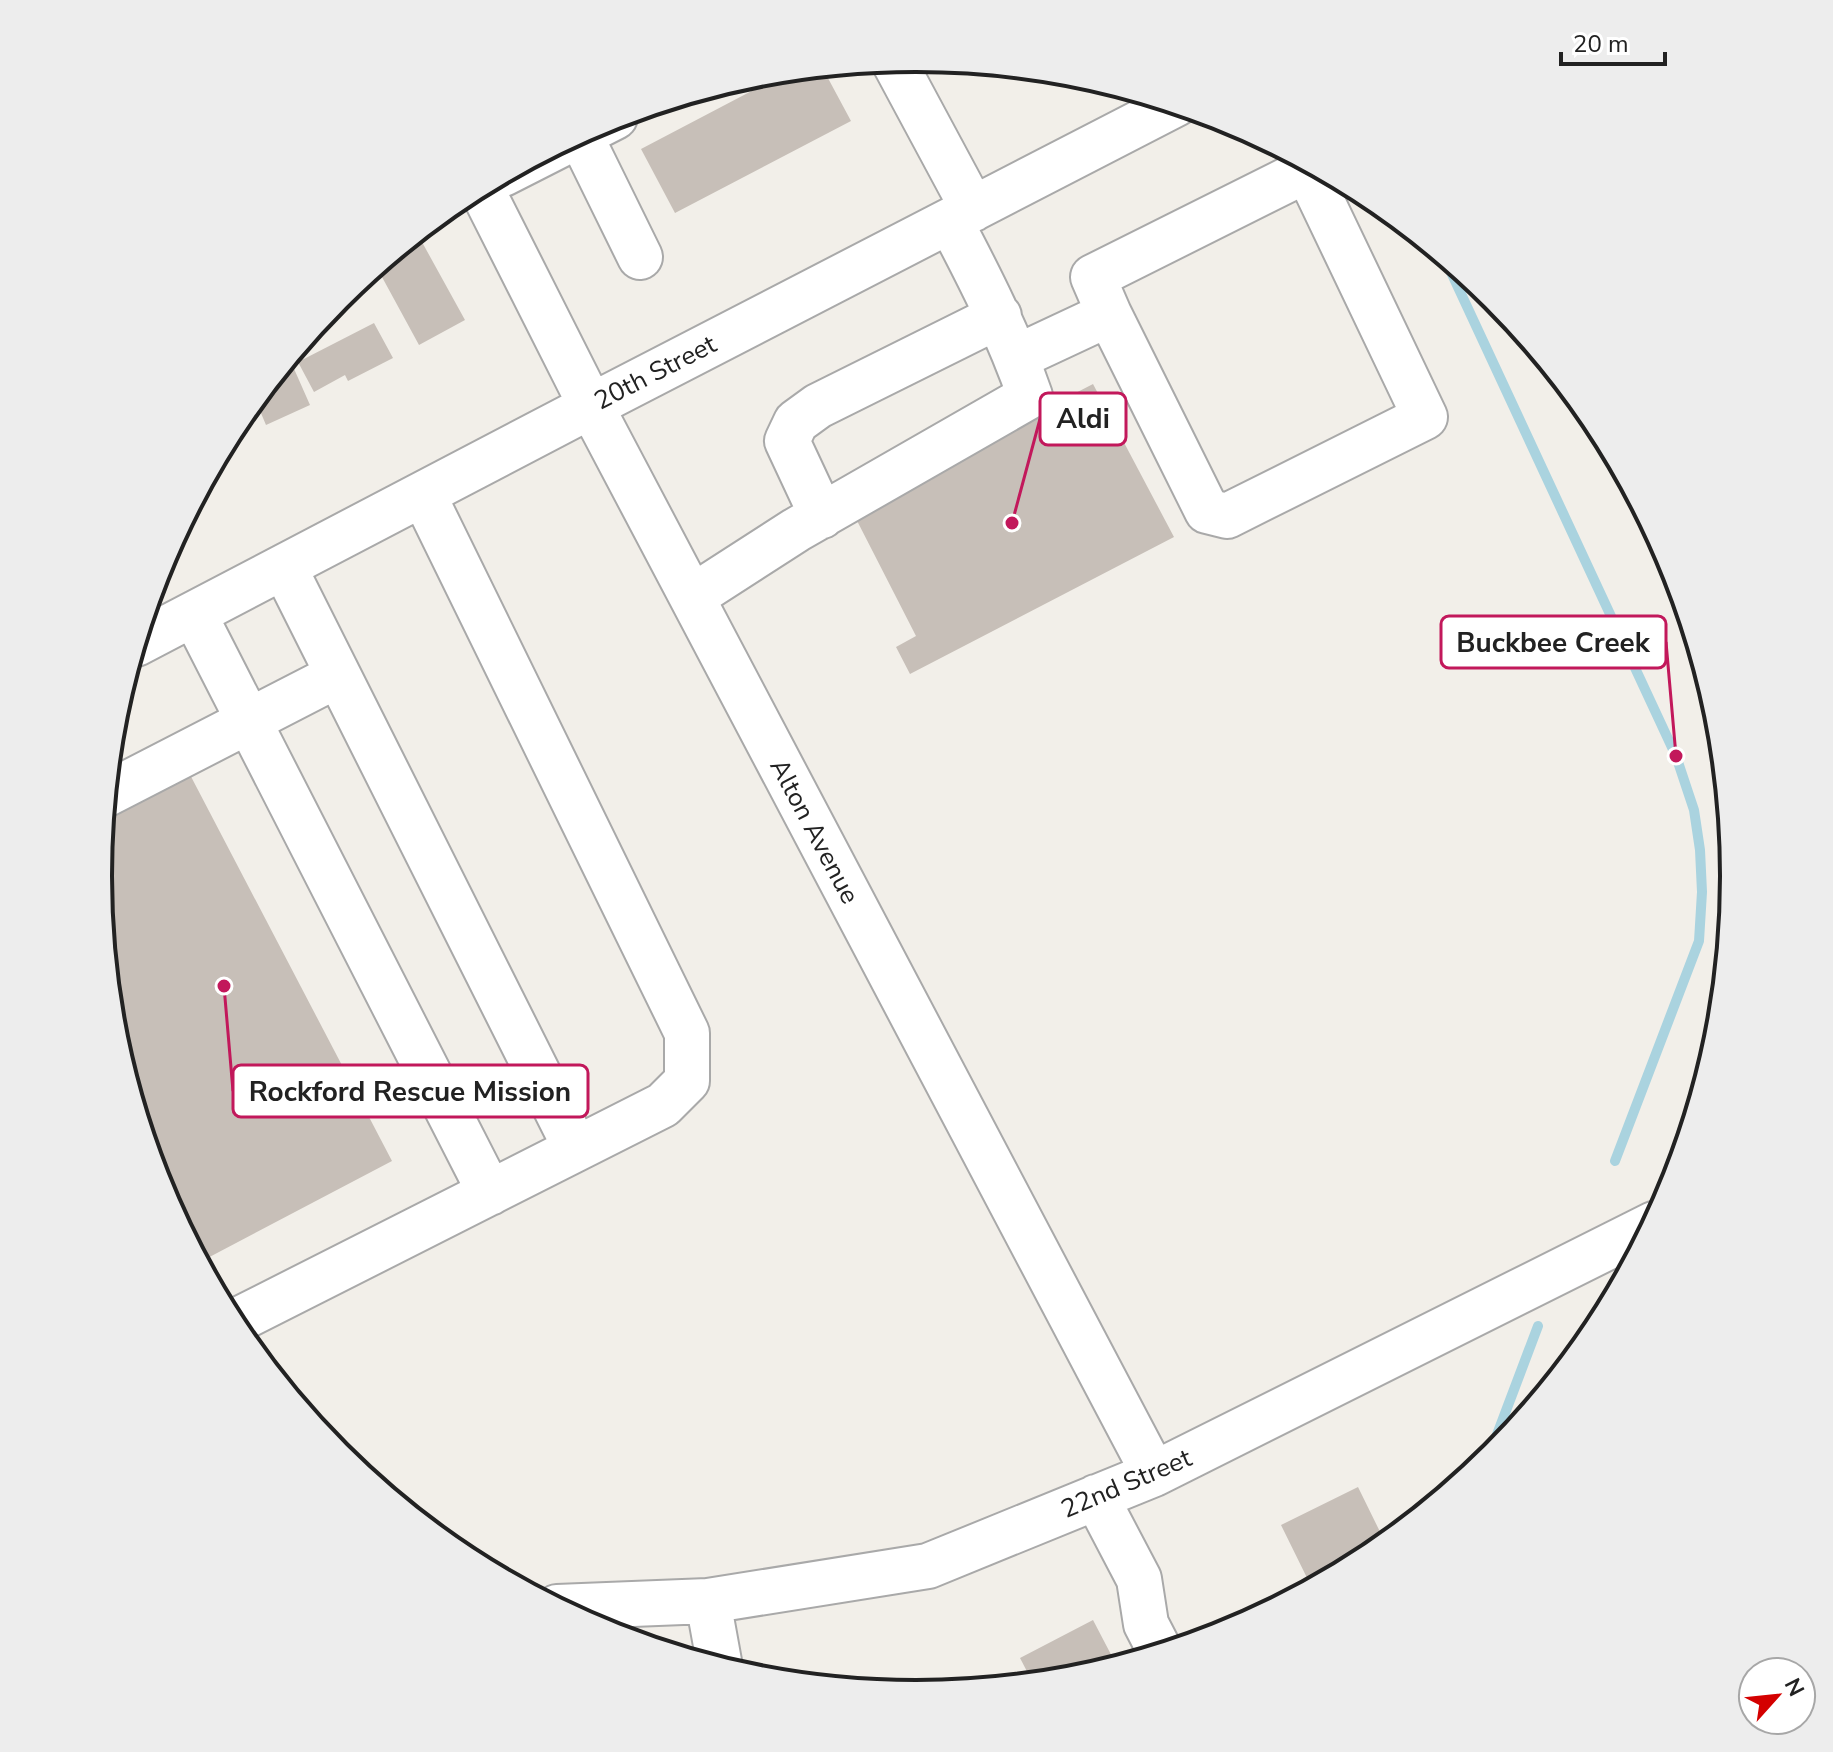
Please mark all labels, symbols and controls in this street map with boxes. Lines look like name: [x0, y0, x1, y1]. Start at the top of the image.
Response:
scale bar: [1561, 16, 1665, 66]
text: 20 m: [1573, 28, 1629, 60]
street label: 20th Street: [588, 326, 723, 418]
callout: Aldi: [1040, 393, 1126, 445]
text: Aldi: [1056, 400, 1110, 438]
callout: Buckbee Creek: [1441, 616, 1666, 668]
text: Buckbee Creek: [1456, 624, 1651, 662]
street label: Alton Avenue: [762, 752, 868, 910]
callout: Rockford Rescue Mission: [233, 1065, 588, 1117]
text: Rockford Rescue Mission: [249, 1073, 571, 1111]
street label: 22nd Street: [1055, 1440, 1198, 1527]
north arrow: [1737, 1656, 1817, 1736]
text: N: [1777, 1673, 1811, 1702]

